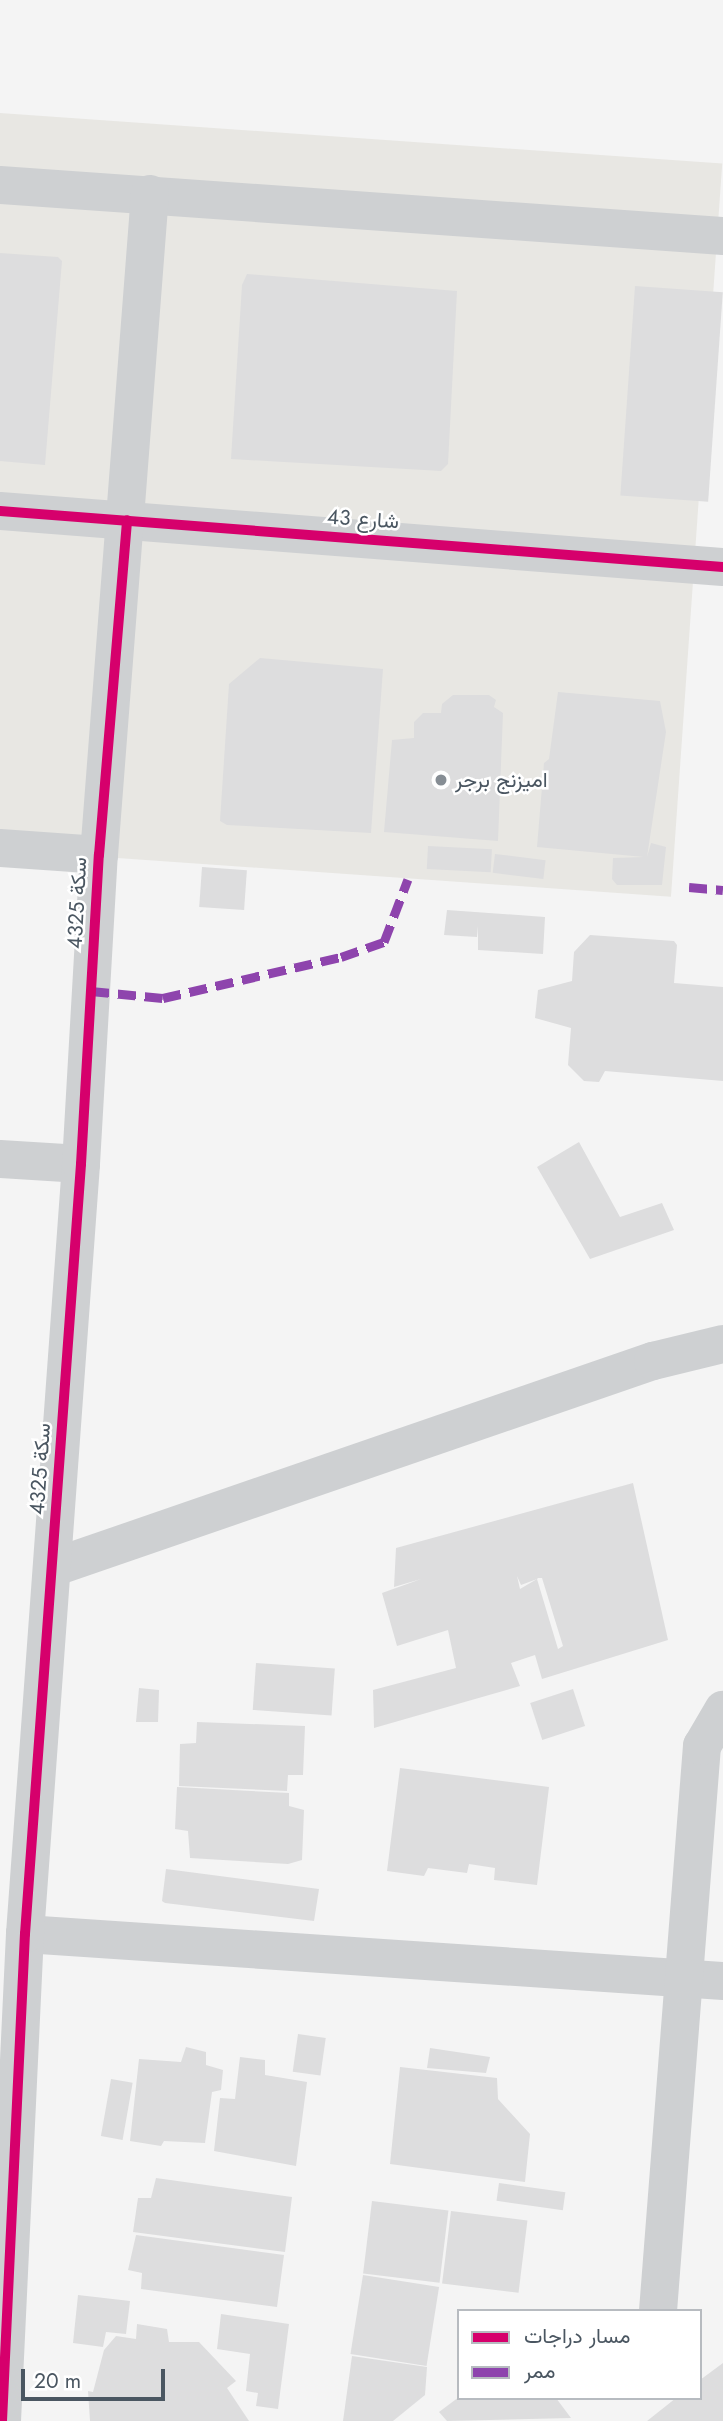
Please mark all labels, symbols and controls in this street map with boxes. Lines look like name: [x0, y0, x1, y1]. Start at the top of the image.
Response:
street label: شارع 43: [326, 504, 400, 534]
place label: اميزنج برجر: [455, 767, 548, 793]
marker: اميزنج برجر: [433, 772, 449, 788]
street label: سكة 4325: [62, 856, 92, 950]
street label: سكة 4325: [24, 1422, 56, 1516]
legend: [457, 2309, 702, 2400]
text: مسار دراجات: [524, 2321, 631, 2351]
scale bar: [24, 2354, 168, 2398]
text: ممر: [524, 2356, 555, 2386]
text: 20 m: [34, 2366, 81, 2396]

